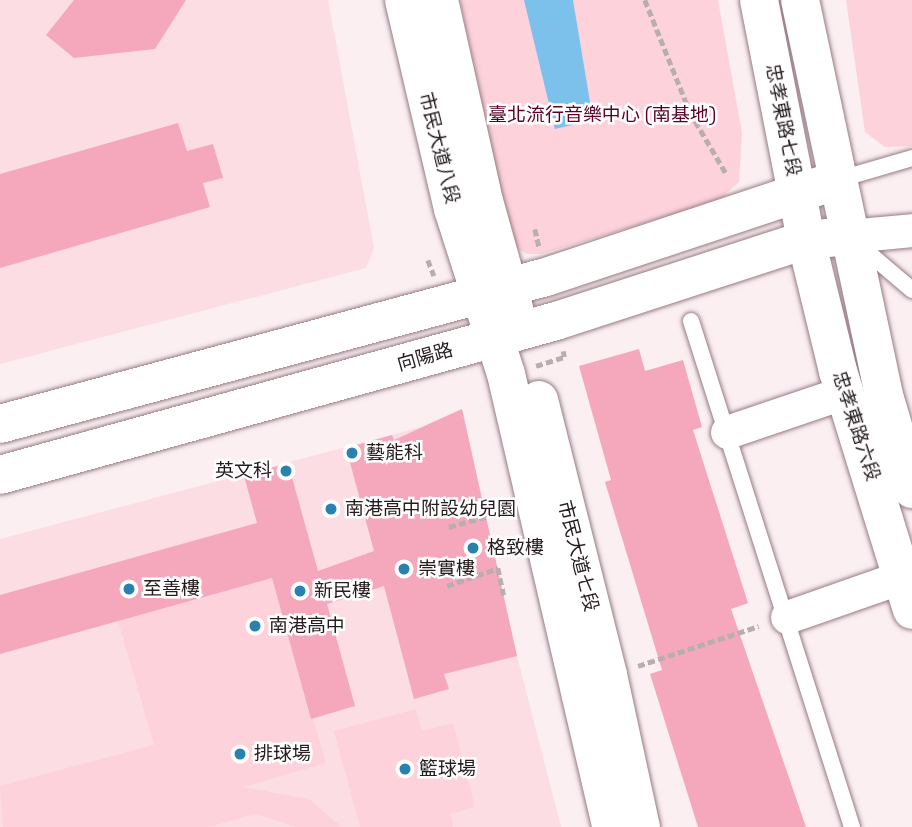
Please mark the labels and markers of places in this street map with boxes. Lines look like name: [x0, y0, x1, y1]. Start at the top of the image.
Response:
place label: 藝能科: [366, 442, 423, 464]
marker: 藝能科: [344, 445, 360, 461]
place label: 英文科: [215, 460, 272, 482]
marker: 英文科: [278, 463, 294, 479]
place label: 南港高中附設幼兒園: [345, 498, 516, 520]
marker: 南港高中附設幼兒園: [323, 501, 339, 517]
place label: 格致樓: [487, 537, 544, 559]
marker: 格致樓: [465, 540, 481, 556]
place label: 崇實樓: [418, 558, 475, 580]
marker: 崇實樓: [396, 561, 412, 577]
place label: 至善樓: [143, 578, 200, 600]
place label: 新民樓: [314, 580, 371, 602]
marker: 至善樓: [121, 581, 137, 597]
marker: 新民樓: [292, 583, 308, 599]
place label: 南港高中: [269, 615, 345, 637]
marker: 南港高中: [247, 618, 263, 634]
place label: 排球場: [254, 743, 311, 765]
marker: 排球場: [232, 746, 248, 762]
place label: 籃球場: [419, 758, 476, 780]
marker: 籃球場: [397, 761, 413, 777]

